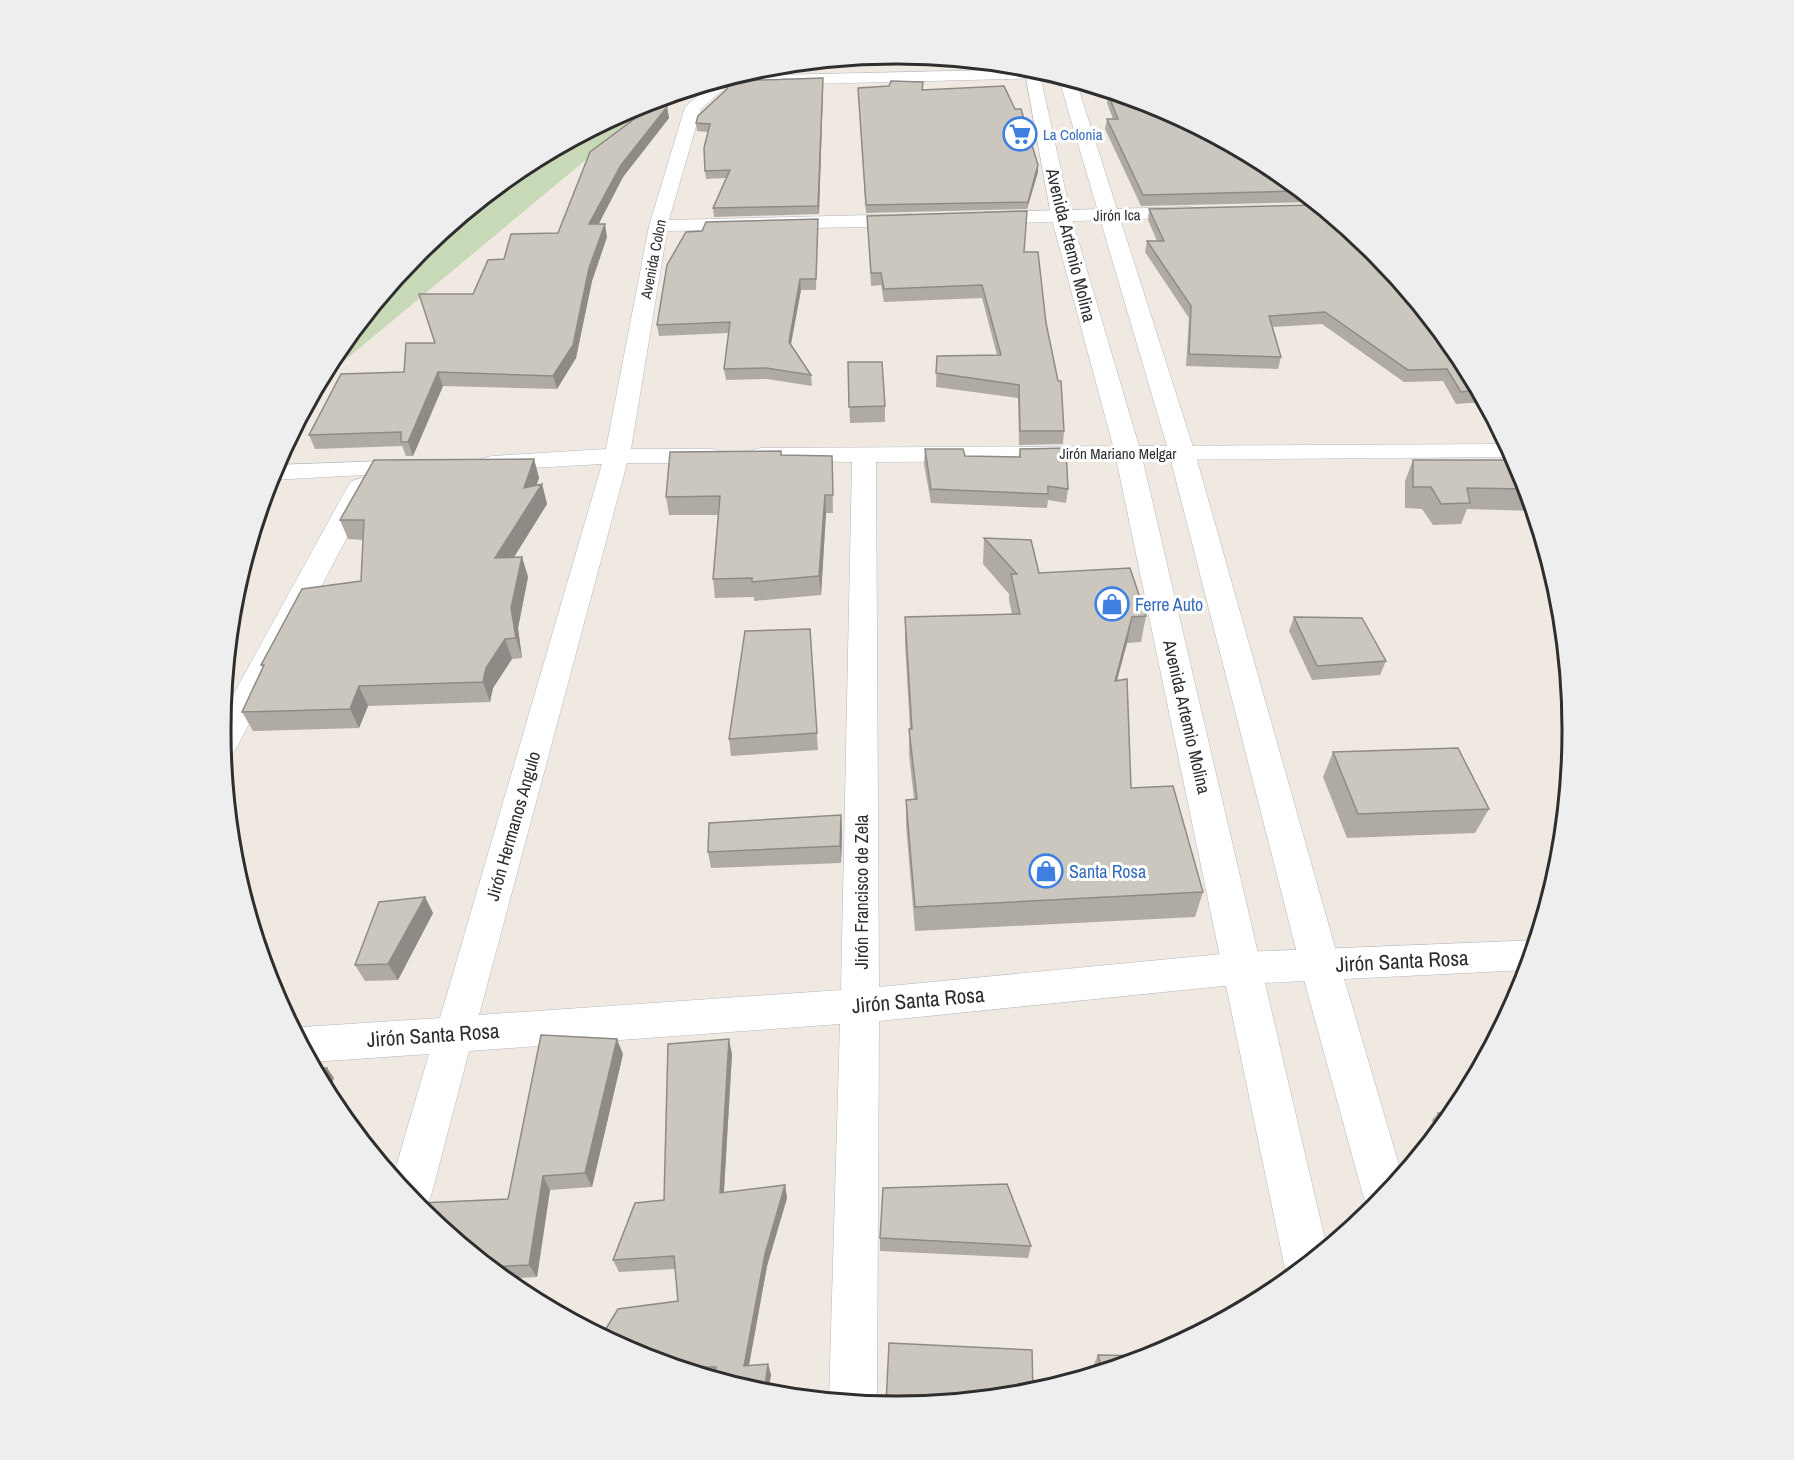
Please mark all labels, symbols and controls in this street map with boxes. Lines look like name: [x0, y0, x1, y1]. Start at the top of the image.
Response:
supermarket icon: La Colonia: [1002, 116, 1038, 152]
place label: La Colonia: [1043, 124, 1103, 145]
street label: Avenida Artemio Molina: [1040, 165, 1102, 324]
street label: Jirón Ica: [1093, 204, 1141, 226]
street label: Avenida Colon: [635, 217, 671, 301]
street label: Jirón Mariano Melgar: [1060, 443, 1176, 464]
shop icon: Ferre Auto: [1094, 586, 1130, 622]
place label: Ferre Auto: [1135, 592, 1203, 617]
street label: Avenida Artemio Molina: [1157, 637, 1217, 796]
street label: Jirón Hermanos Angulo: [480, 748, 546, 904]
street label: Jirón Francisco de Zela: [849, 814, 874, 970]
shop icon: Santa Rosa: [1028, 853, 1064, 889]
place label: Santa Rosa: [1069, 859, 1146, 884]
street label: Jirón Santa Rosa: [1335, 943, 1470, 979]
street label: Jirón Santa Rosa: [850, 980, 986, 1020]
street label: Jirón Santa Rosa: [366, 1016, 501, 1054]

